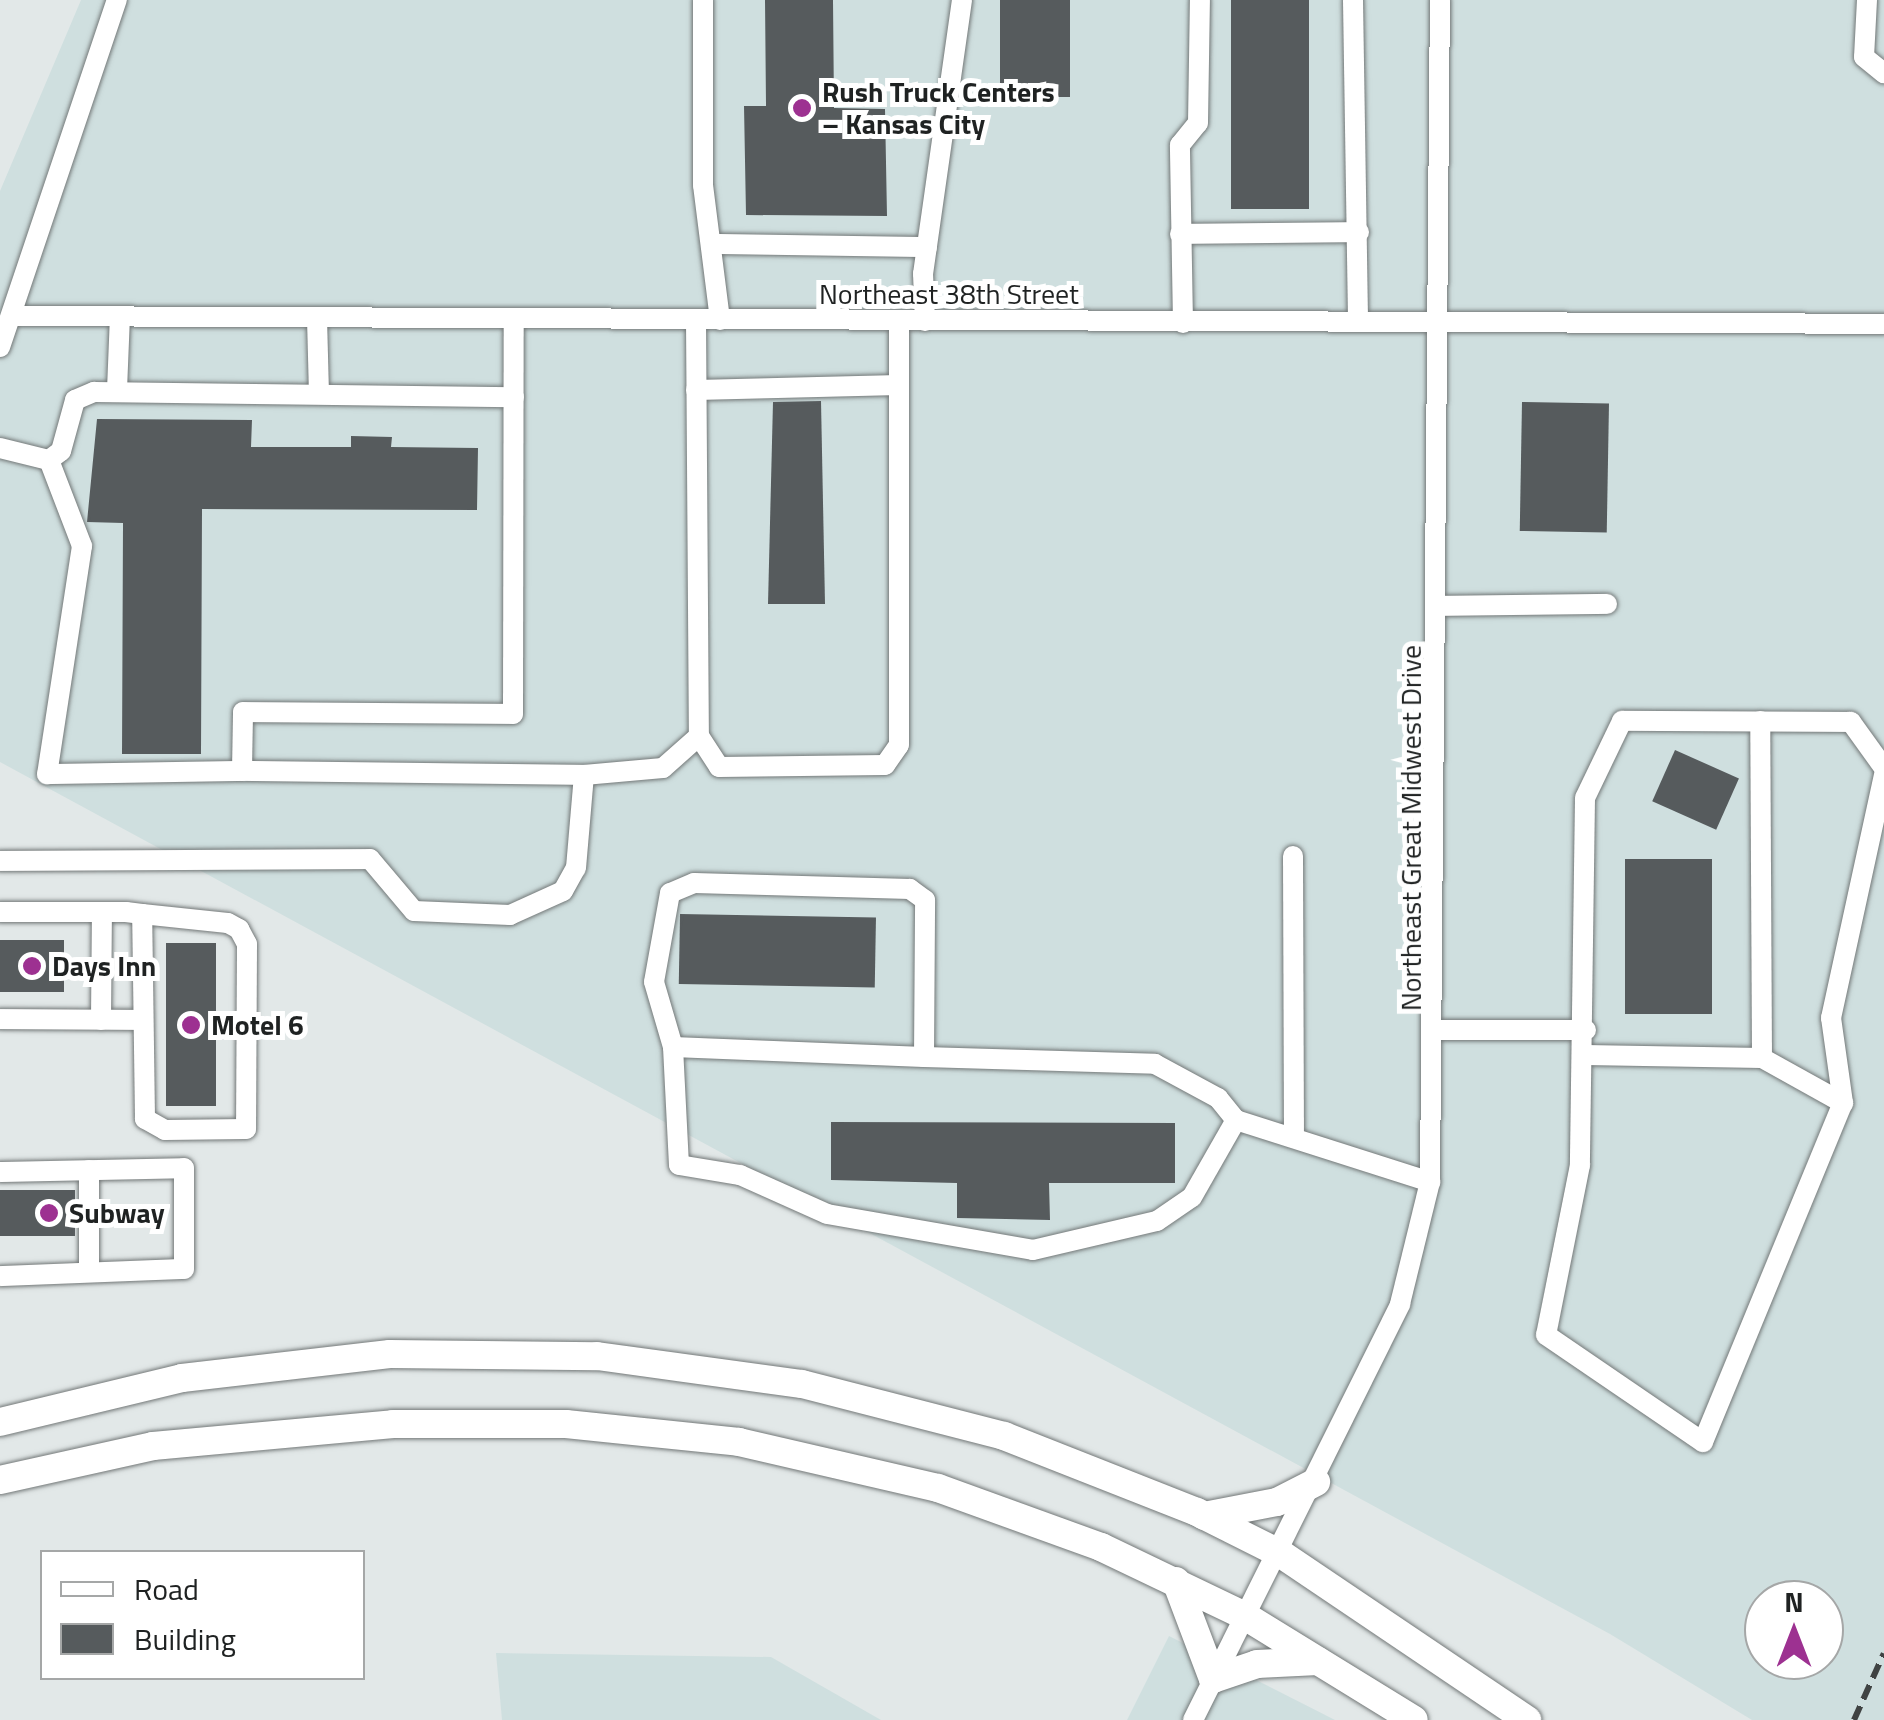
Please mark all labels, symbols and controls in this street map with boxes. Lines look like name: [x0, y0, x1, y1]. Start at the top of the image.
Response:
place label: Rush Truck Centers – Kansas City: [822, 75, 1055, 141]
marker: Rush Truck Centers – Kansas City: [791, 97, 813, 119]
street label: Northeast 38th Street: [819, 277, 1079, 311]
street label: Northeast Great Midwest Drive: [1394, 645, 1428, 1011]
place label: Days Inn: [52, 949, 156, 983]
marker: Days Inn: [21, 955, 43, 977]
place label: Motel 6: [211, 1008, 304, 1042]
marker: Motel 6: [180, 1014, 202, 1036]
place label: Subway: [69, 1196, 165, 1230]
marker: Subway: [38, 1202, 60, 1224]
legend: [40, 1550, 365, 1680]
text: Road: [134, 1566, 199, 1612]
north arrow: [1744, 1580, 1844, 1680]
text: N: [1784, 1580, 1804, 1623]
text: Building: [134, 1616, 236, 1662]

